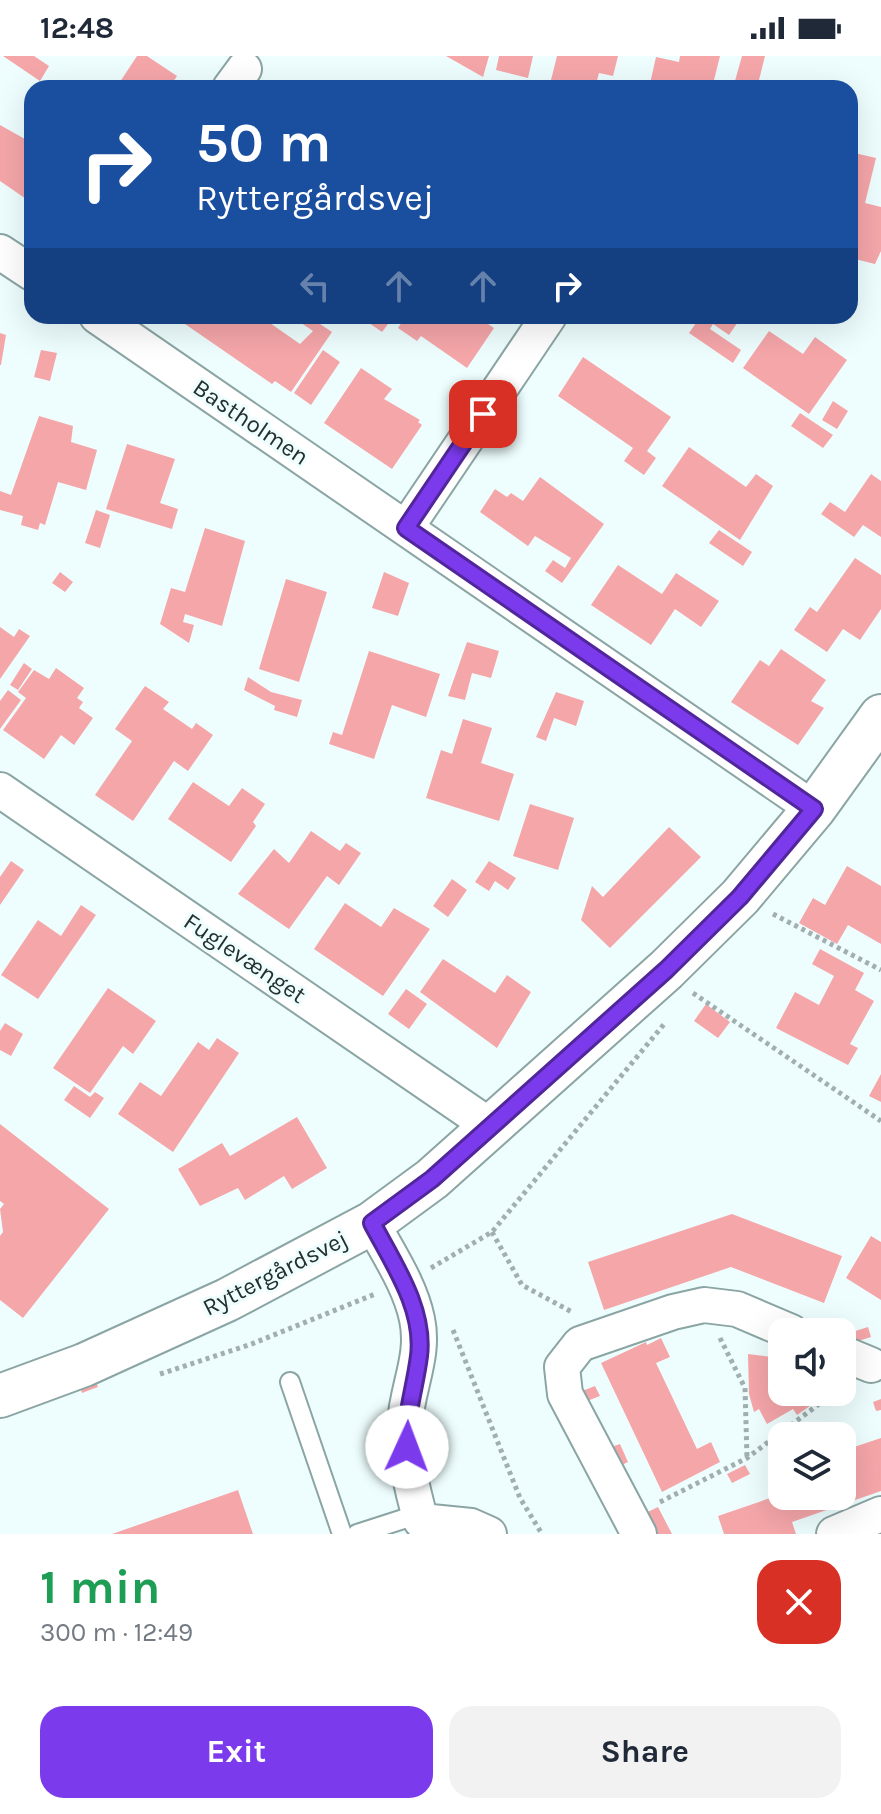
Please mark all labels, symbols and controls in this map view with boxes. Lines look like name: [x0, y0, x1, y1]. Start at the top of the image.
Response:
text: 12:48: [40, 10, 114, 46]
text: 50 m: [196, 110, 331, 175]
icon: right: [64, 112, 168, 216]
text: Ryttergårdsvej: [196, 177, 434, 219]
icon: left: [293, 264, 337, 308]
icon: ahead: [377, 264, 421, 308]
icon: ahead: [461, 264, 505, 308]
icon: right: [545, 264, 589, 308]
street label: Bastholmen: [188, 373, 314, 471]
pin: [449, 380, 517, 448]
icon: arrive: [461, 392, 505, 436]
street label: Fuglevænget: [179, 907, 311, 1009]
street label: Ryttergårdsvej: [198, 1224, 352, 1322]
map controls: [768, 1318, 856, 1510]
button: sound: [768, 1318, 856, 1406]
position arrow: [365, 1405, 449, 1489]
button: layers: [768, 1422, 856, 1510]
text: 1 min: [40, 1559, 160, 1615]
button: close: [757, 1560, 841, 1644]
text: 300 m · 12:49: [40, 1617, 193, 1648]
button: Exit: [40, 1706, 433, 1798]
button: Share: [449, 1706, 841, 1798]

